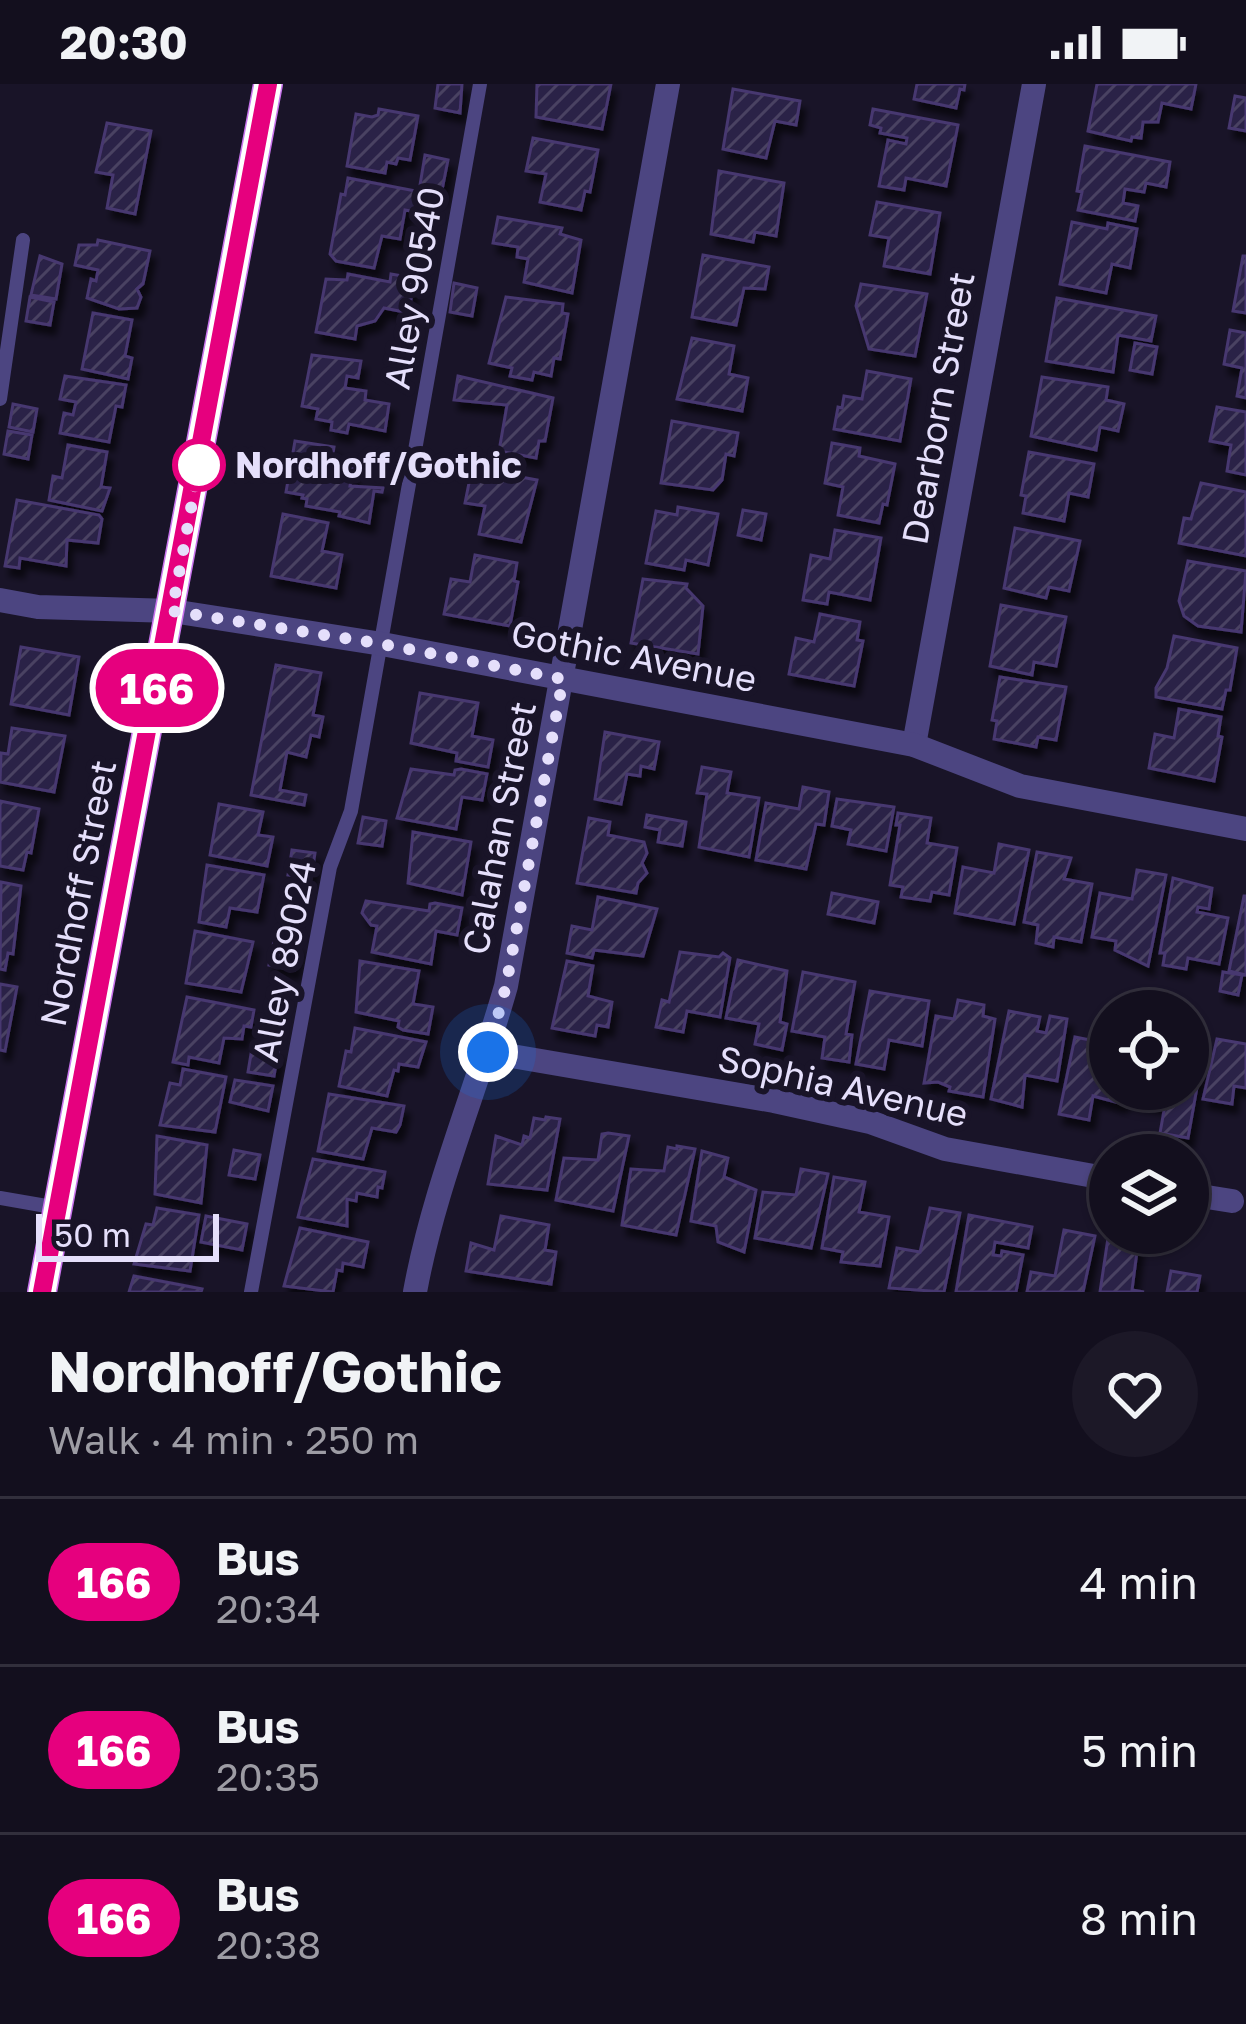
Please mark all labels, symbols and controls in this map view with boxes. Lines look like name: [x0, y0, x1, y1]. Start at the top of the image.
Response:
text: 20:30: [60, 15, 188, 69]
street label: Alley 90540: [375, 183, 452, 392]
street label: Dearborn Street: [892, 268, 983, 548]
marker: Nordhoff/Gothic: [174, 440, 224, 490]
place label: Nordhoff/Gothic: [235, 443, 522, 486]
street label: Gothic Avenue: [508, 611, 760, 700]
line badge: 166: [88, 649, 226, 727]
text: 166: [120, 663, 194, 713]
street label: Calahan Street: [453, 698, 544, 958]
street label: Nordhoff Street: [31, 756, 124, 1030]
street label: Alley 89024: [243, 857, 324, 1065]
map controls: [1089, 990, 1209, 1254]
button: locate: [1089, 990, 1209, 1110]
your location: [458, 1022, 518, 1082]
street label: Sophia Avenue: [714, 1036, 972, 1135]
button: layers: [1089, 1134, 1209, 1254]
scale bar: [36, 1208, 219, 1261]
text: 50 m: [54, 1215, 131, 1254]
button: heart: [1072, 1331, 1198, 1457]
text: Nordhoff/Gothic: [48, 1336, 502, 1405]
text: Walk · 4 min · 250 m: [48, 1416, 419, 1463]
text: Bus: [216, 1531, 300, 1585]
text: 4 min: [1080, 1555, 1198, 1609]
text: 166: [77, 1557, 151, 1607]
text: 20:34: [216, 1585, 321, 1632]
text: Bus: [216, 1699, 300, 1753]
text: 5 min: [1081, 1723, 1198, 1777]
text: 166: [77, 1725, 151, 1775]
text: 20:35: [216, 1753, 320, 1800]
text: Bus: [216, 1867, 300, 1921]
text: 8 min: [1080, 1891, 1198, 1945]
text: 166: [77, 1893, 151, 1943]
text: 20:38: [216, 1921, 321, 1968]

